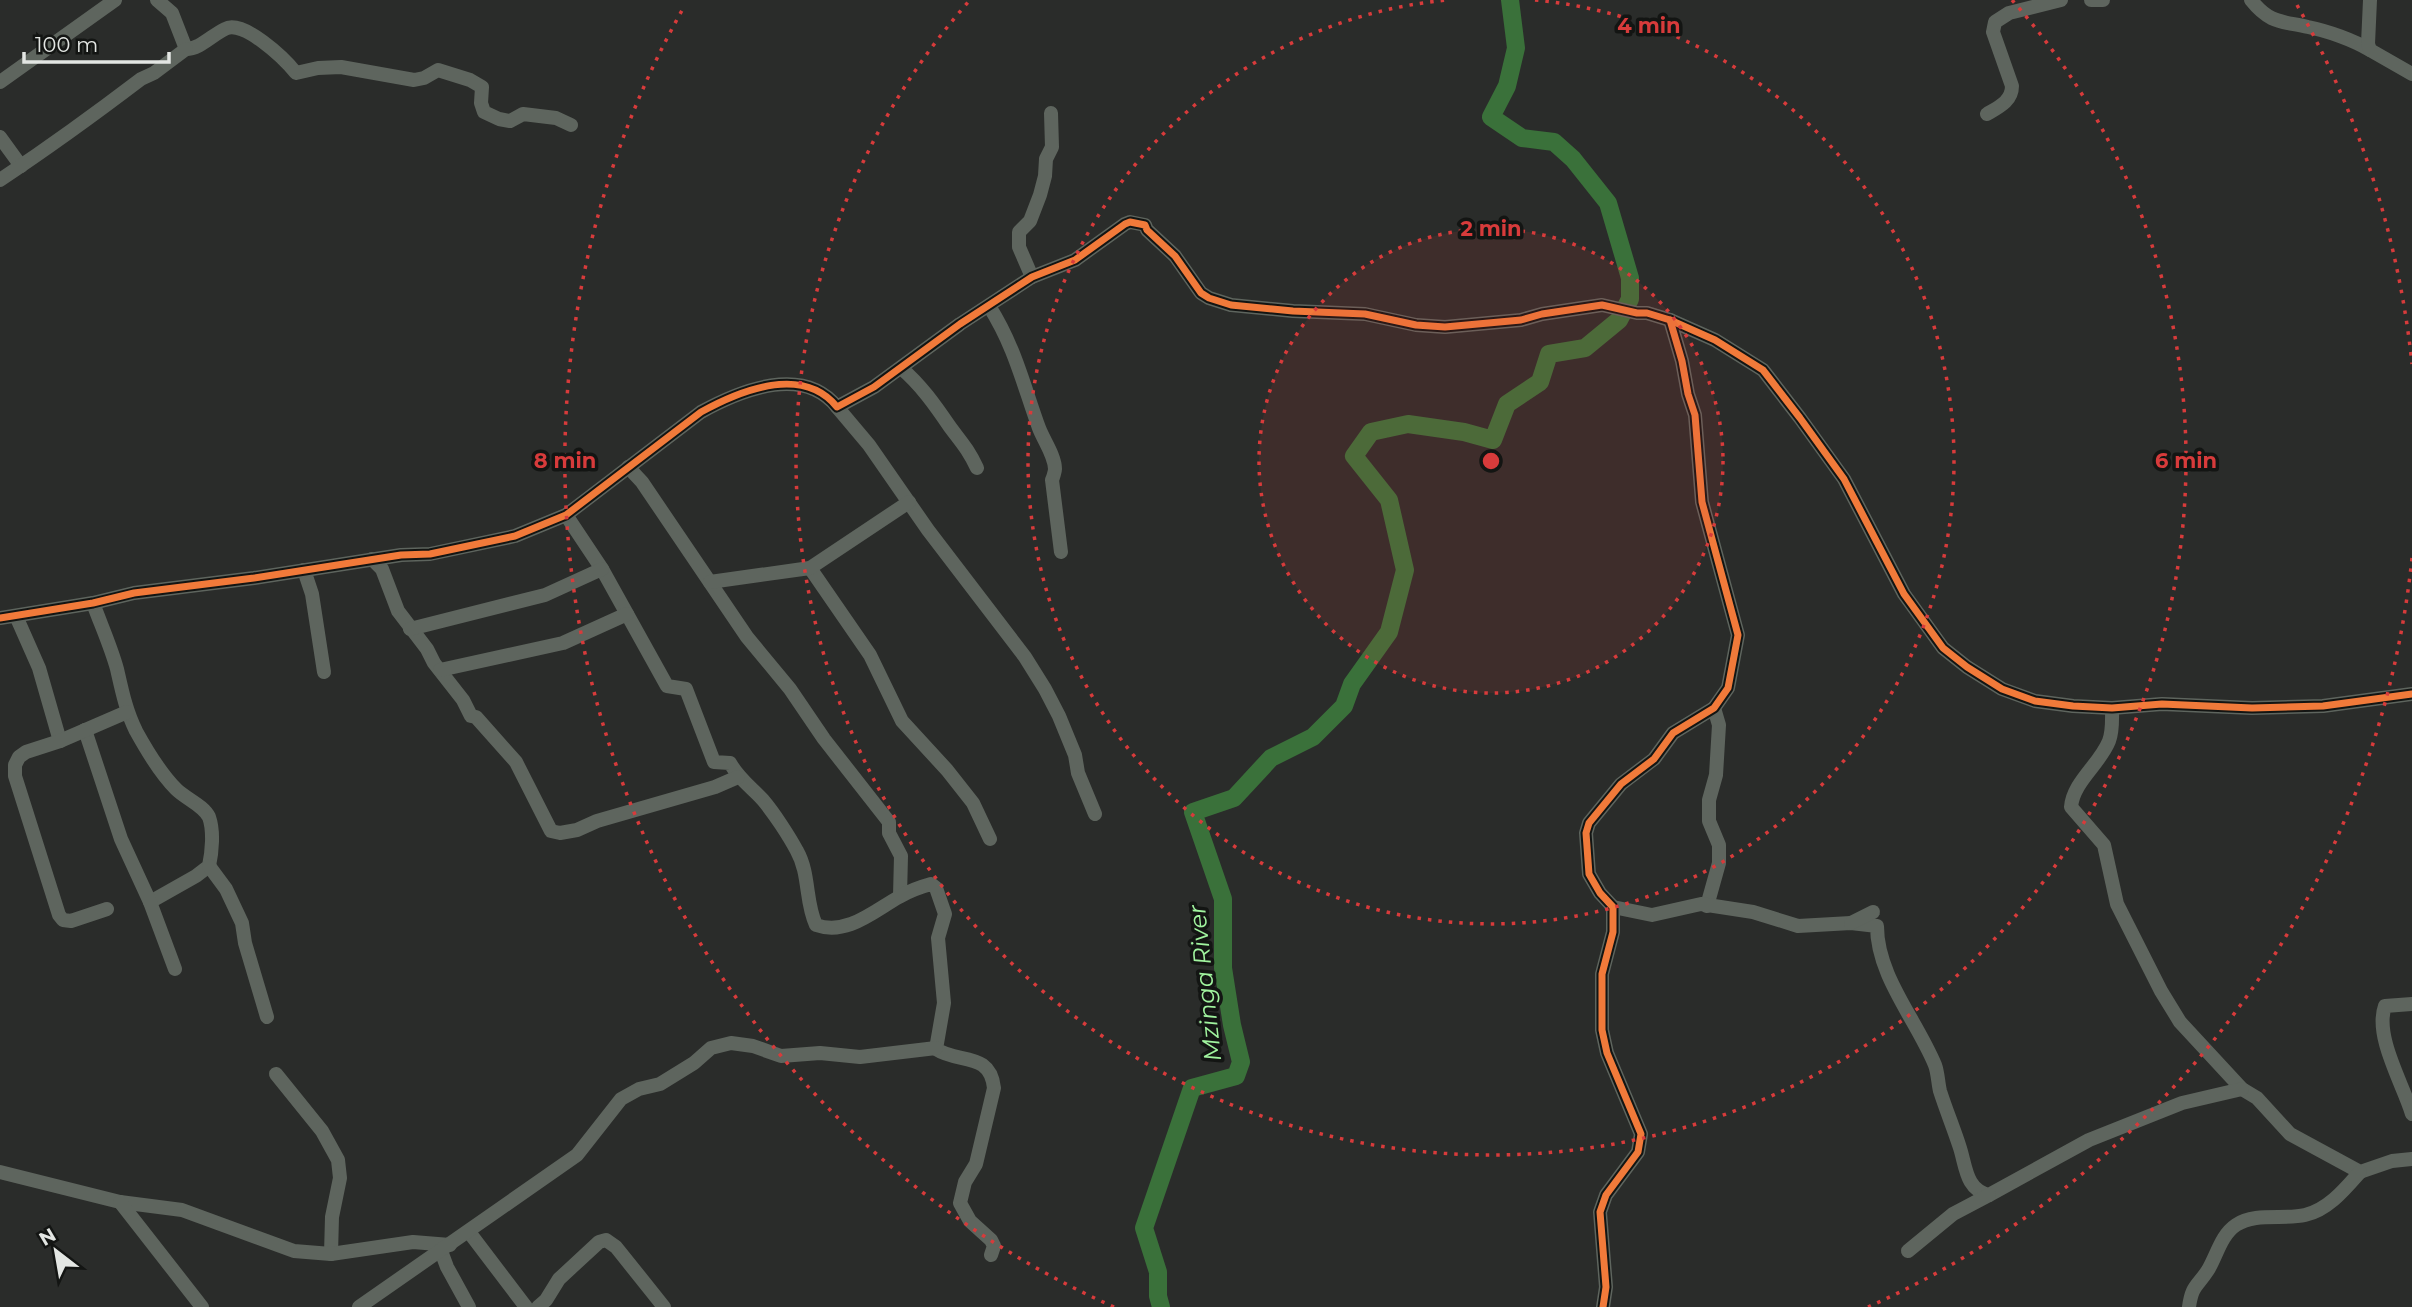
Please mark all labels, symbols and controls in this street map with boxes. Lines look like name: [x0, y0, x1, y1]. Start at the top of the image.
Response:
text: 4 min: [1617, 13, 1681, 38]
scale bar: [24, 21, 170, 65]
text: 100 m: [35, 32, 98, 57]
text: 2 min: [1460, 216, 1522, 241]
text: 8 min: [534, 448, 596, 473]
text: 6 min: [2155, 448, 2217, 473]
centre of rings: [1479, 449, 1503, 473]
water label: Mzinga River: [1182, 902, 1227, 1063]
north arrow: [21, 1216, 91, 1286]
text: N: [35, 1223, 60, 1251]

